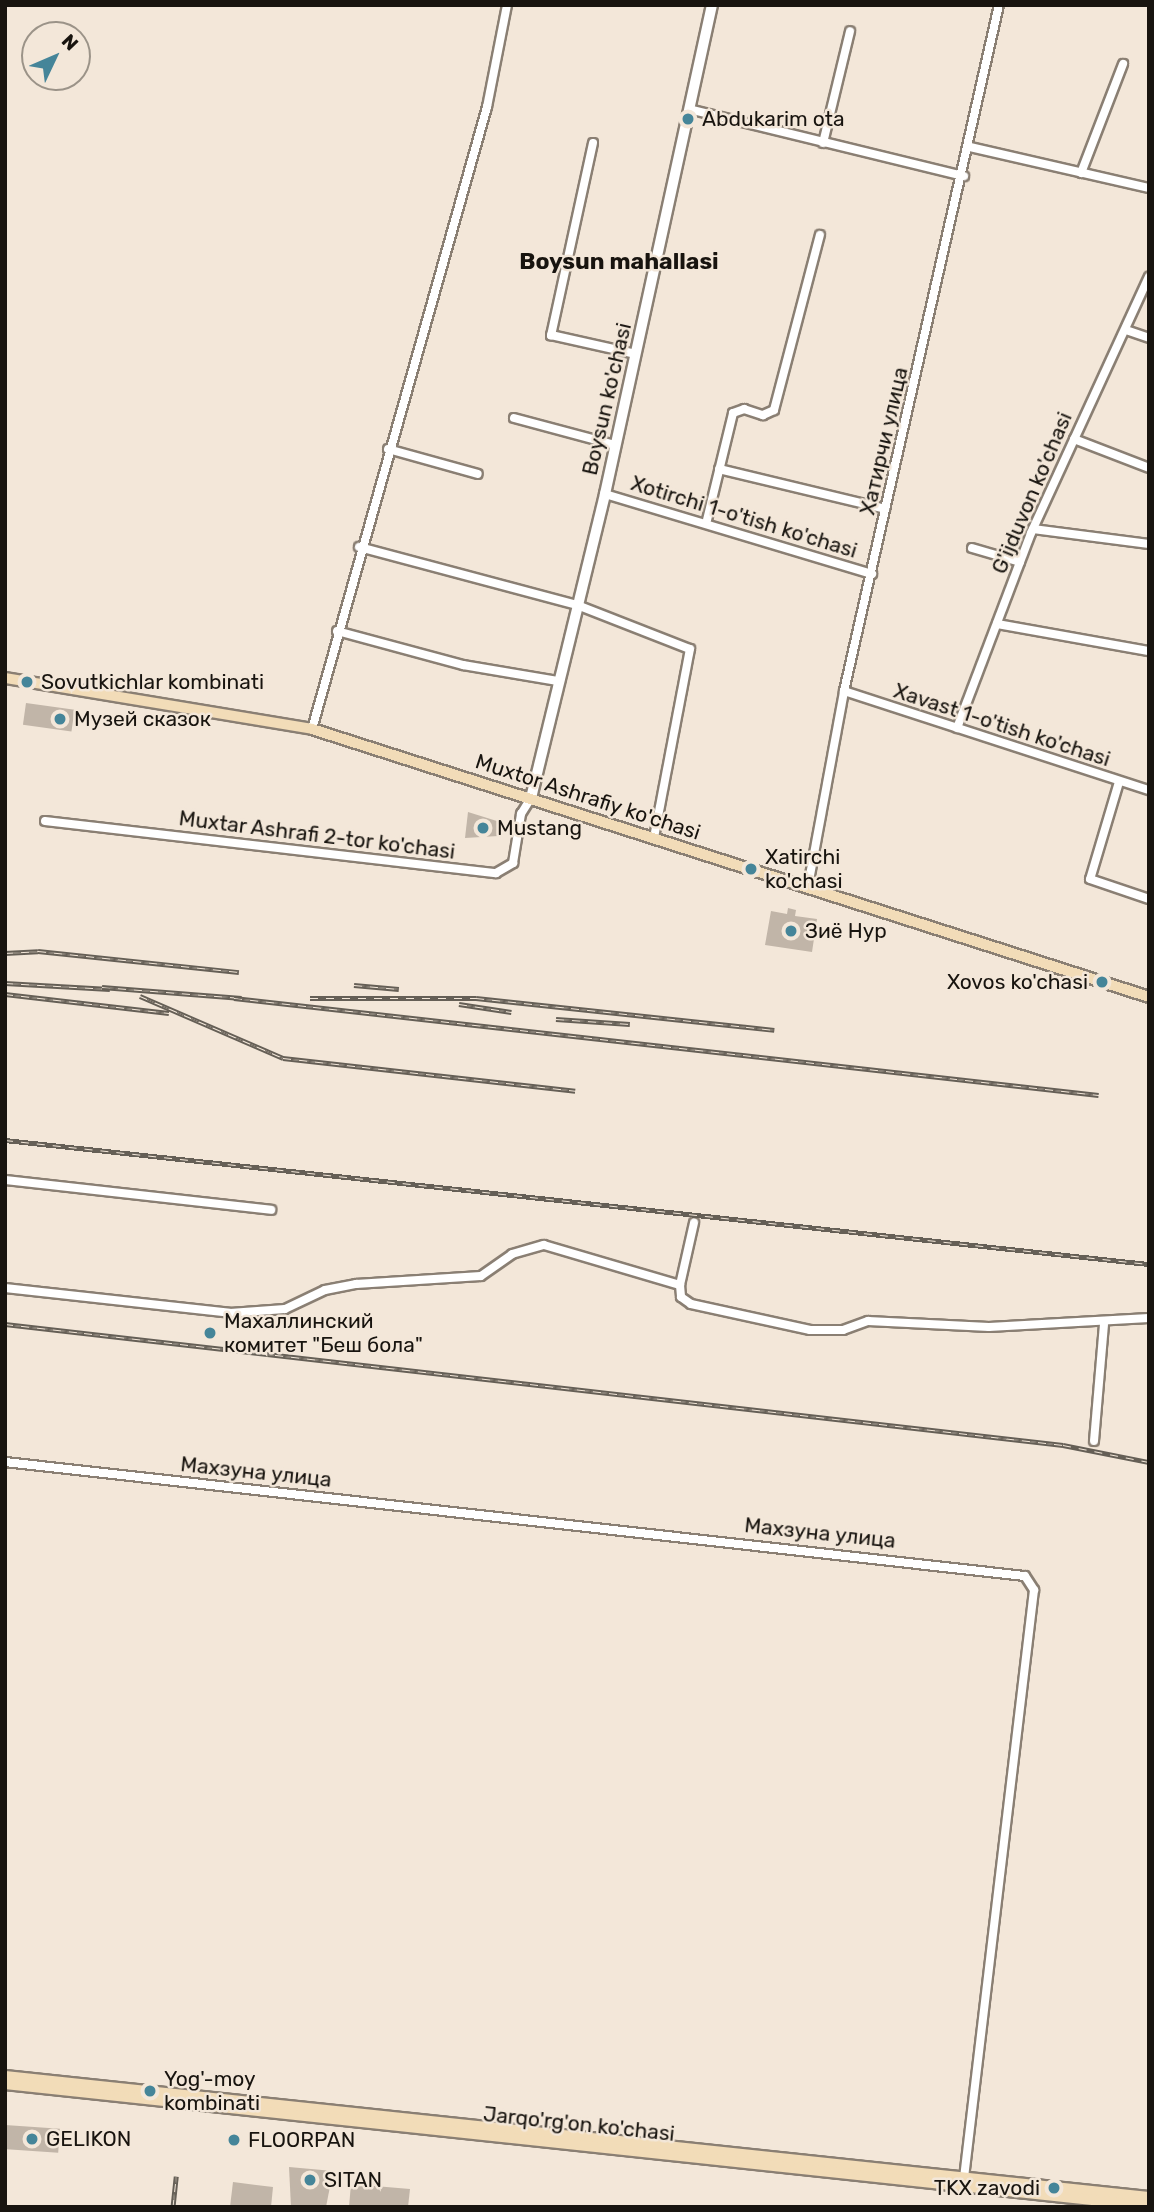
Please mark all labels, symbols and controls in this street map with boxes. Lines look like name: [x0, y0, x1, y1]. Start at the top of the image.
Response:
north arrow: [21, 21, 91, 91]
text: N: [57, 30, 83, 55]
place label: Abdukarim ota: [702, 106, 845, 132]
marker: Abdukarim ota: [680, 111, 696, 127]
district label: Boysun mahallasi: [519, 247, 719, 275]
street label: Boysun ko'chasi: [577, 320, 637, 478]
street label: Хатирчи улица: [855, 365, 913, 517]
street label: G'ijduvon ko'chasi: [987, 408, 1077, 578]
street label: Xotirchi 1-o'tish ko'chasi: [628, 471, 860, 563]
place label: Sovutkichlar kombinati: [41, 669, 264, 695]
marker: Sovutkichlar kombinati: [19, 674, 35, 690]
street label: Xavast 1-o'tish ko'chasi: [891, 678, 1113, 772]
place label: Музей сказок: [74, 706, 211, 732]
marker: Музей сказок: [52, 711, 68, 727]
street label: Muxtor Ashrafiy ko'chasi: [472, 748, 704, 846]
street label: Muxtar Ashrafi 2-tor ko'chasi: [177, 805, 457, 865]
place label: Mustang: [497, 815, 582, 841]
marker: Mustang: [475, 820, 491, 836]
place label: Xatirchi ko'chasi: [765, 844, 842, 894]
marker: Xatirchi ko'chasi: [743, 861, 759, 877]
place label: Зиё Нур: [805, 918, 887, 944]
marker: Зиё Нур: [783, 923, 799, 939]
place label: Xovos ko'chasi: [947, 969, 1088, 995]
marker: Xovos ko'chasi: [1094, 974, 1110, 990]
place label: Махаллинский комитет "Беш бола": [224, 1308, 423, 1358]
marker: Махаллинский комитет "Беш бола": [202, 1325, 218, 1341]
street label: Махзуна улица: [179, 1452, 333, 1492]
street label: Махзуна улица: [743, 1513, 897, 1553]
place label: Yog'-moy kombinati: [164, 2066, 260, 2116]
marker: Yog'-moy kombinati: [142, 2083, 158, 2099]
street label: Jarqo'rg'on ko'chasi: [482, 2101, 676, 2147]
place label: GELIKON: [46, 2126, 131, 2152]
place label: FLOORPAN: [248, 2127, 355, 2153]
marker: GELIKON: [24, 2131, 40, 2147]
marker: FLOORPAN: [226, 2132, 242, 2148]
place label: SITAN: [324, 2167, 382, 2193]
marker: SITAN: [302, 2172, 318, 2188]
place label: TKX zavodi: [934, 2175, 1040, 2201]
marker: TKX zavodi: [1046, 2180, 1062, 2196]

